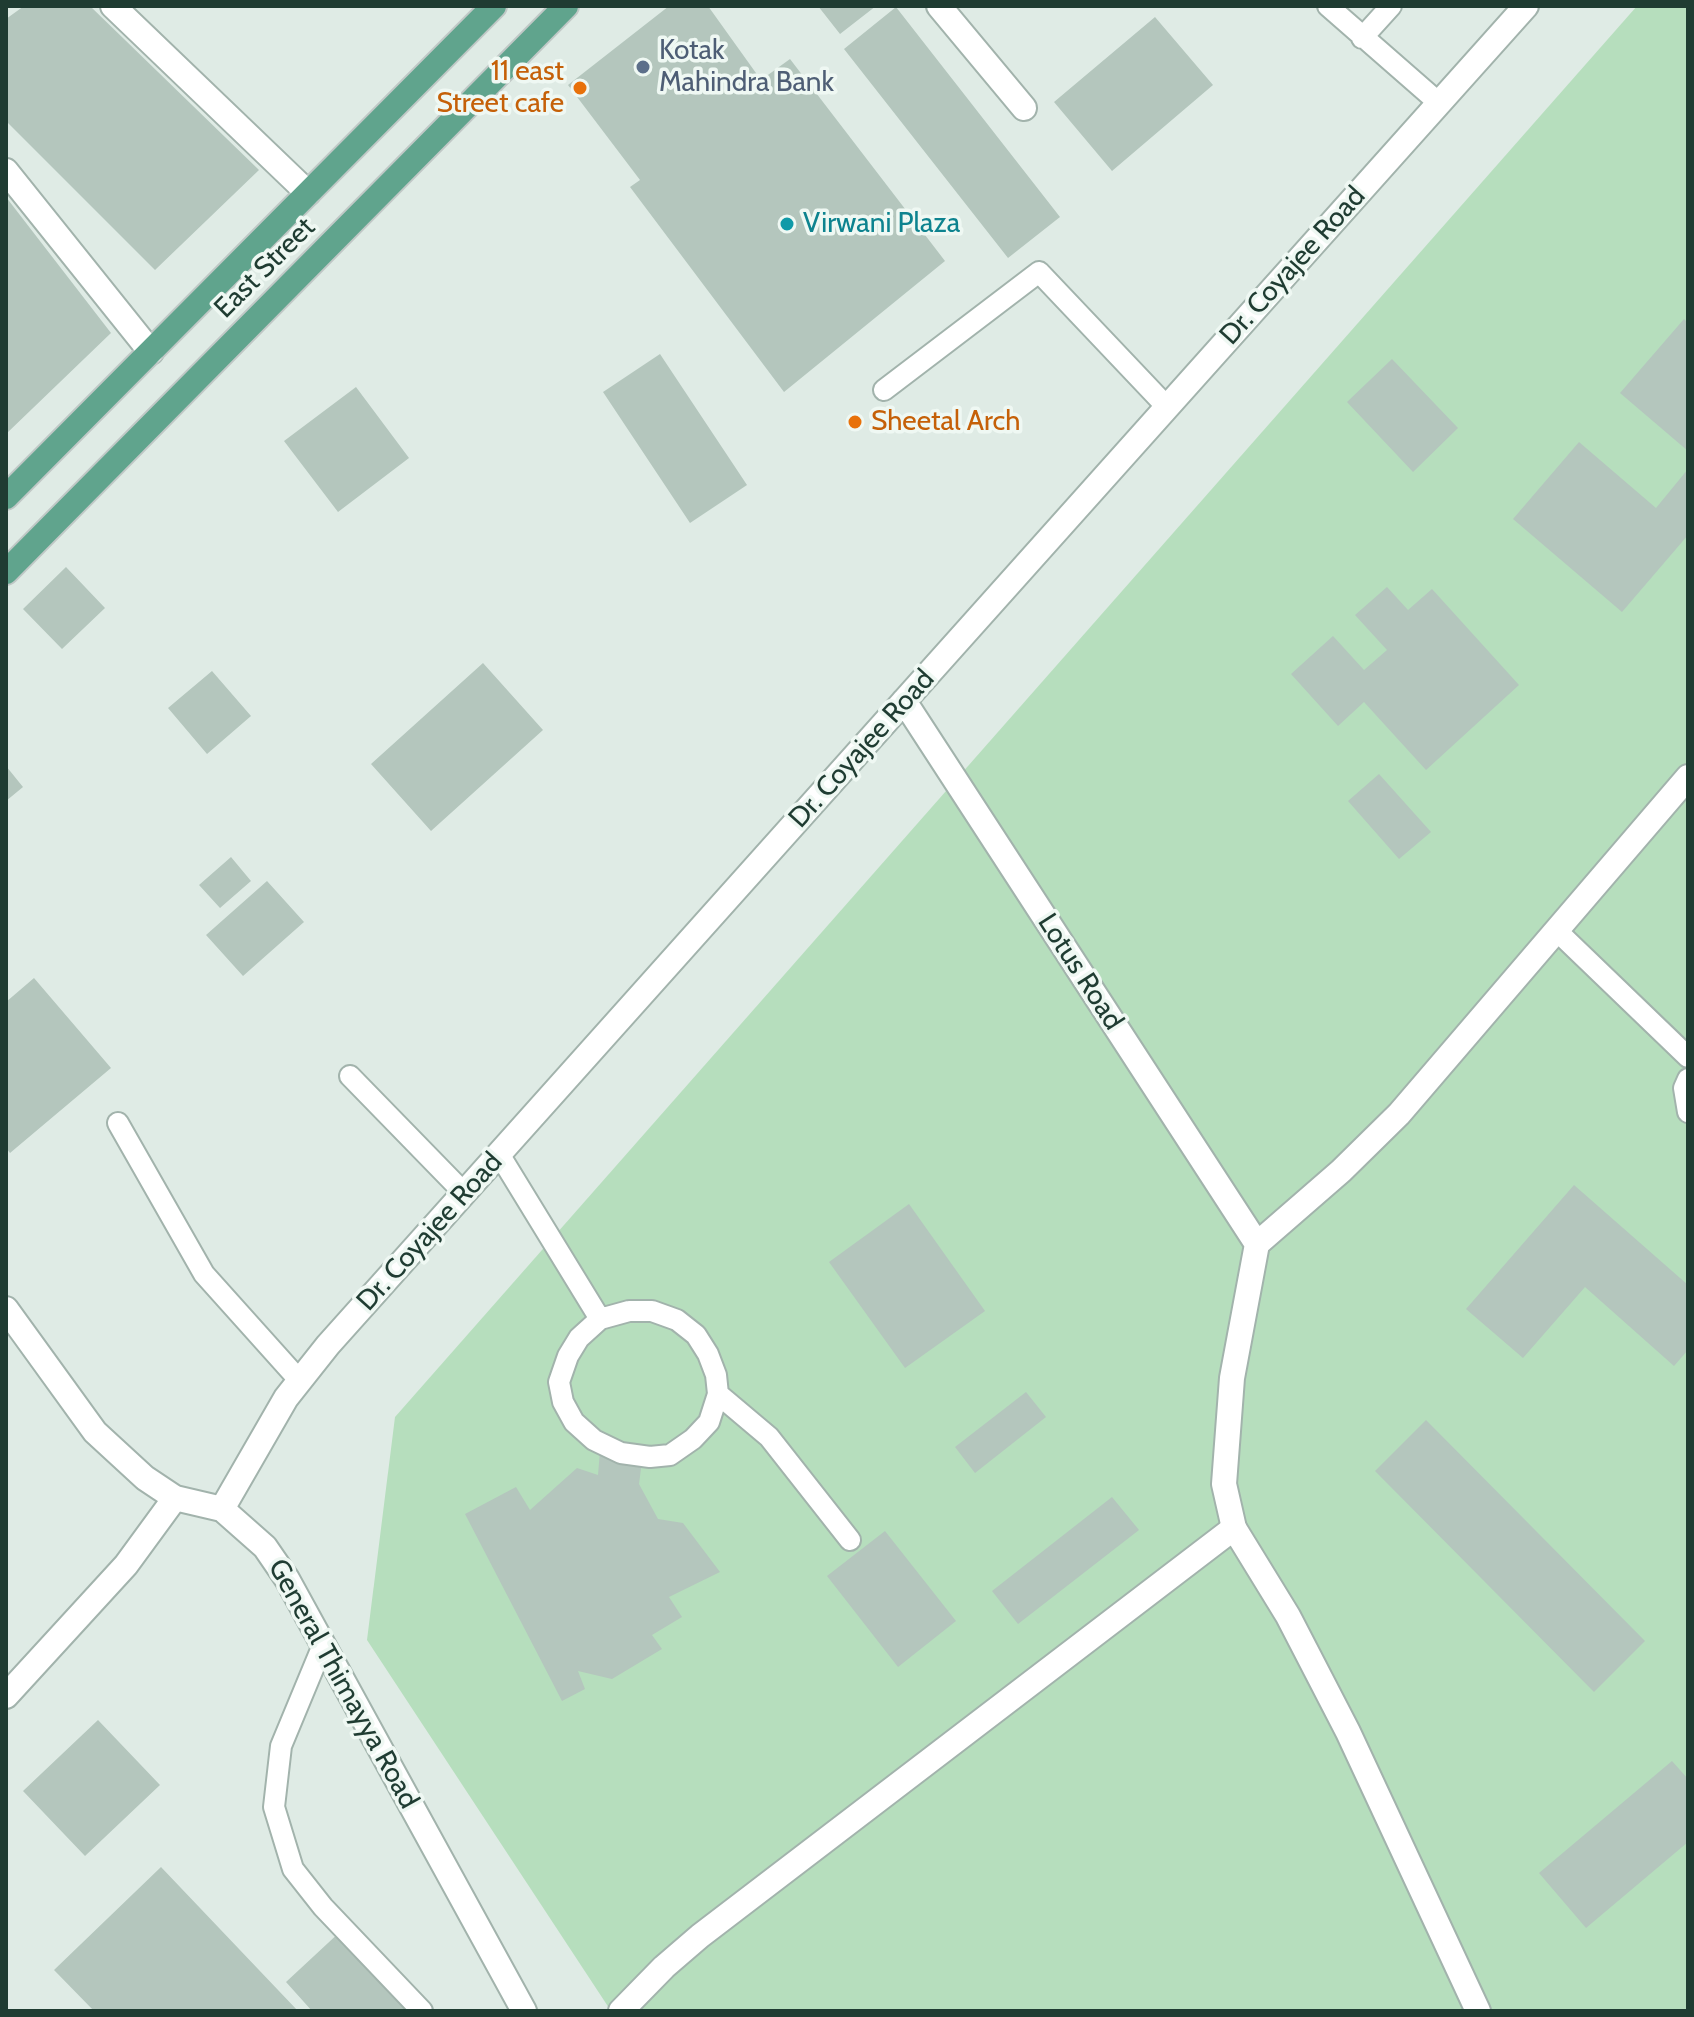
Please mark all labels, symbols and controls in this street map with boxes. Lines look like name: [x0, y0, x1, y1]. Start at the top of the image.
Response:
place label: Kotak Mahindra Bank: [659, 34, 834, 100]
place label: 11 east Street cafe: [436, 55, 564, 121]
marker: Kotak Mahindra Bank: [634, 58, 652, 76]
marker: 11 east Street cafe: [571, 79, 589, 97]
street label: Dr. Coyajee Road: [1213, 180, 1373, 352]
place label: Virwani Plaza: [803, 207, 960, 241]
street label: East Street: [208, 211, 322, 325]
marker: Virwani Plaza: [778, 215, 796, 233]
place label: Sheetal Arch: [871, 405, 1020, 439]
marker: Sheetal Arch: [846, 413, 864, 431]
street label: Dr. Coyajee Road: [782, 663, 942, 835]
street label: Lotus Road: [1030, 908, 1130, 1036]
street label: Dr. Coyajee Road: [350, 1146, 510, 1318]
street label: General Thimayya Road: [260, 1553, 426, 1815]

